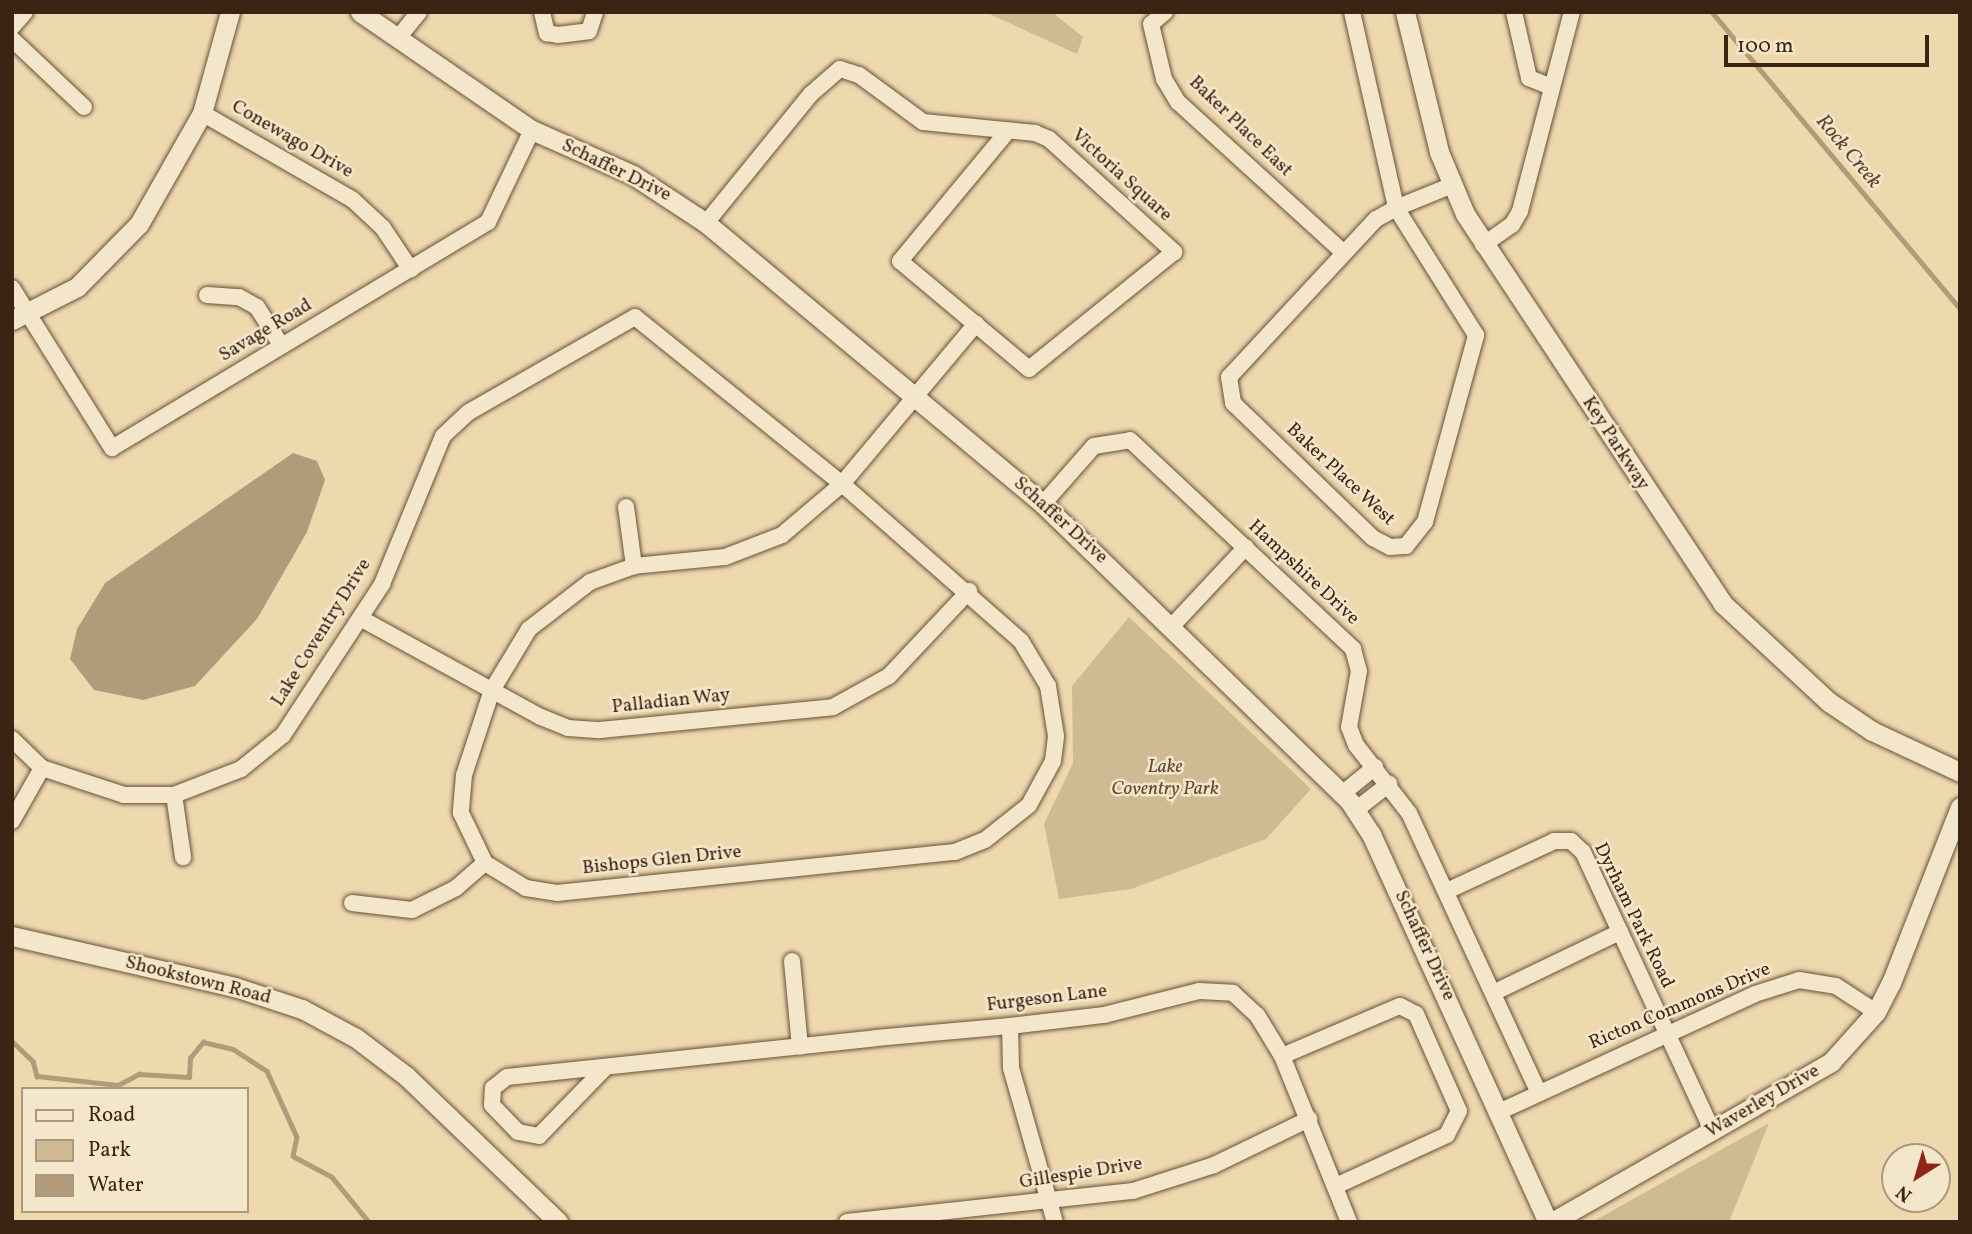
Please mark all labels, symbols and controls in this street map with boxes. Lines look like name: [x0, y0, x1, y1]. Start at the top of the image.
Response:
scale bar: [1727, 21, 1932, 65]
text: 100 m: [1737, 32, 1794, 61]
street label: Baker Place East: [1183, 72, 1297, 182]
street label: Conewago Drive: [227, 96, 357, 184]
water label: Rock Creek: [1810, 110, 1886, 194]
street label: Victoria Square: [1066, 125, 1176, 227]
street label: Schaffer Drive: [557, 135, 675, 207]
street label: Savage Road: [215, 294, 317, 368]
street label: Key Parkway: [1576, 393, 1654, 495]
street label: Baker Place West: [1281, 419, 1399, 531]
street label: Schaffer Drive: [1008, 473, 1112, 569]
street label: Hampshire Drive: [1243, 516, 1363, 630]
street label: Lake Coventry Drive: [267, 555, 377, 711]
street label: Palladian Way: [611, 684, 731, 720]
park label: Lake Coventry Park: [1111, 757, 1219, 801]
street label: Dyrham Park Road: [1588, 840, 1678, 992]
street label: Bishops Glen Drive: [581, 841, 743, 881]
street label: Schaffer Drive: [1389, 887, 1459, 1005]
street label: Shookstown Road: [123, 952, 273, 1010]
street label: Ricton Commons Drive: [1586, 958, 1774, 1056]
street label: Furgeson Lane: [985, 980, 1109, 1018]
street label: Waverley Drive: [1702, 1060, 1824, 1144]
legend: [21, 1087, 248, 1213]
text: Road: [88, 1101, 135, 1130]
text: Park: [88, 1136, 131, 1165]
north arrow: [1881, 1143, 1951, 1213]
street label: Gillespie Drive: [1018, 1153, 1144, 1195]
text: Water: [88, 1171, 144, 1200]
text: N: [1891, 1179, 1918, 1208]

